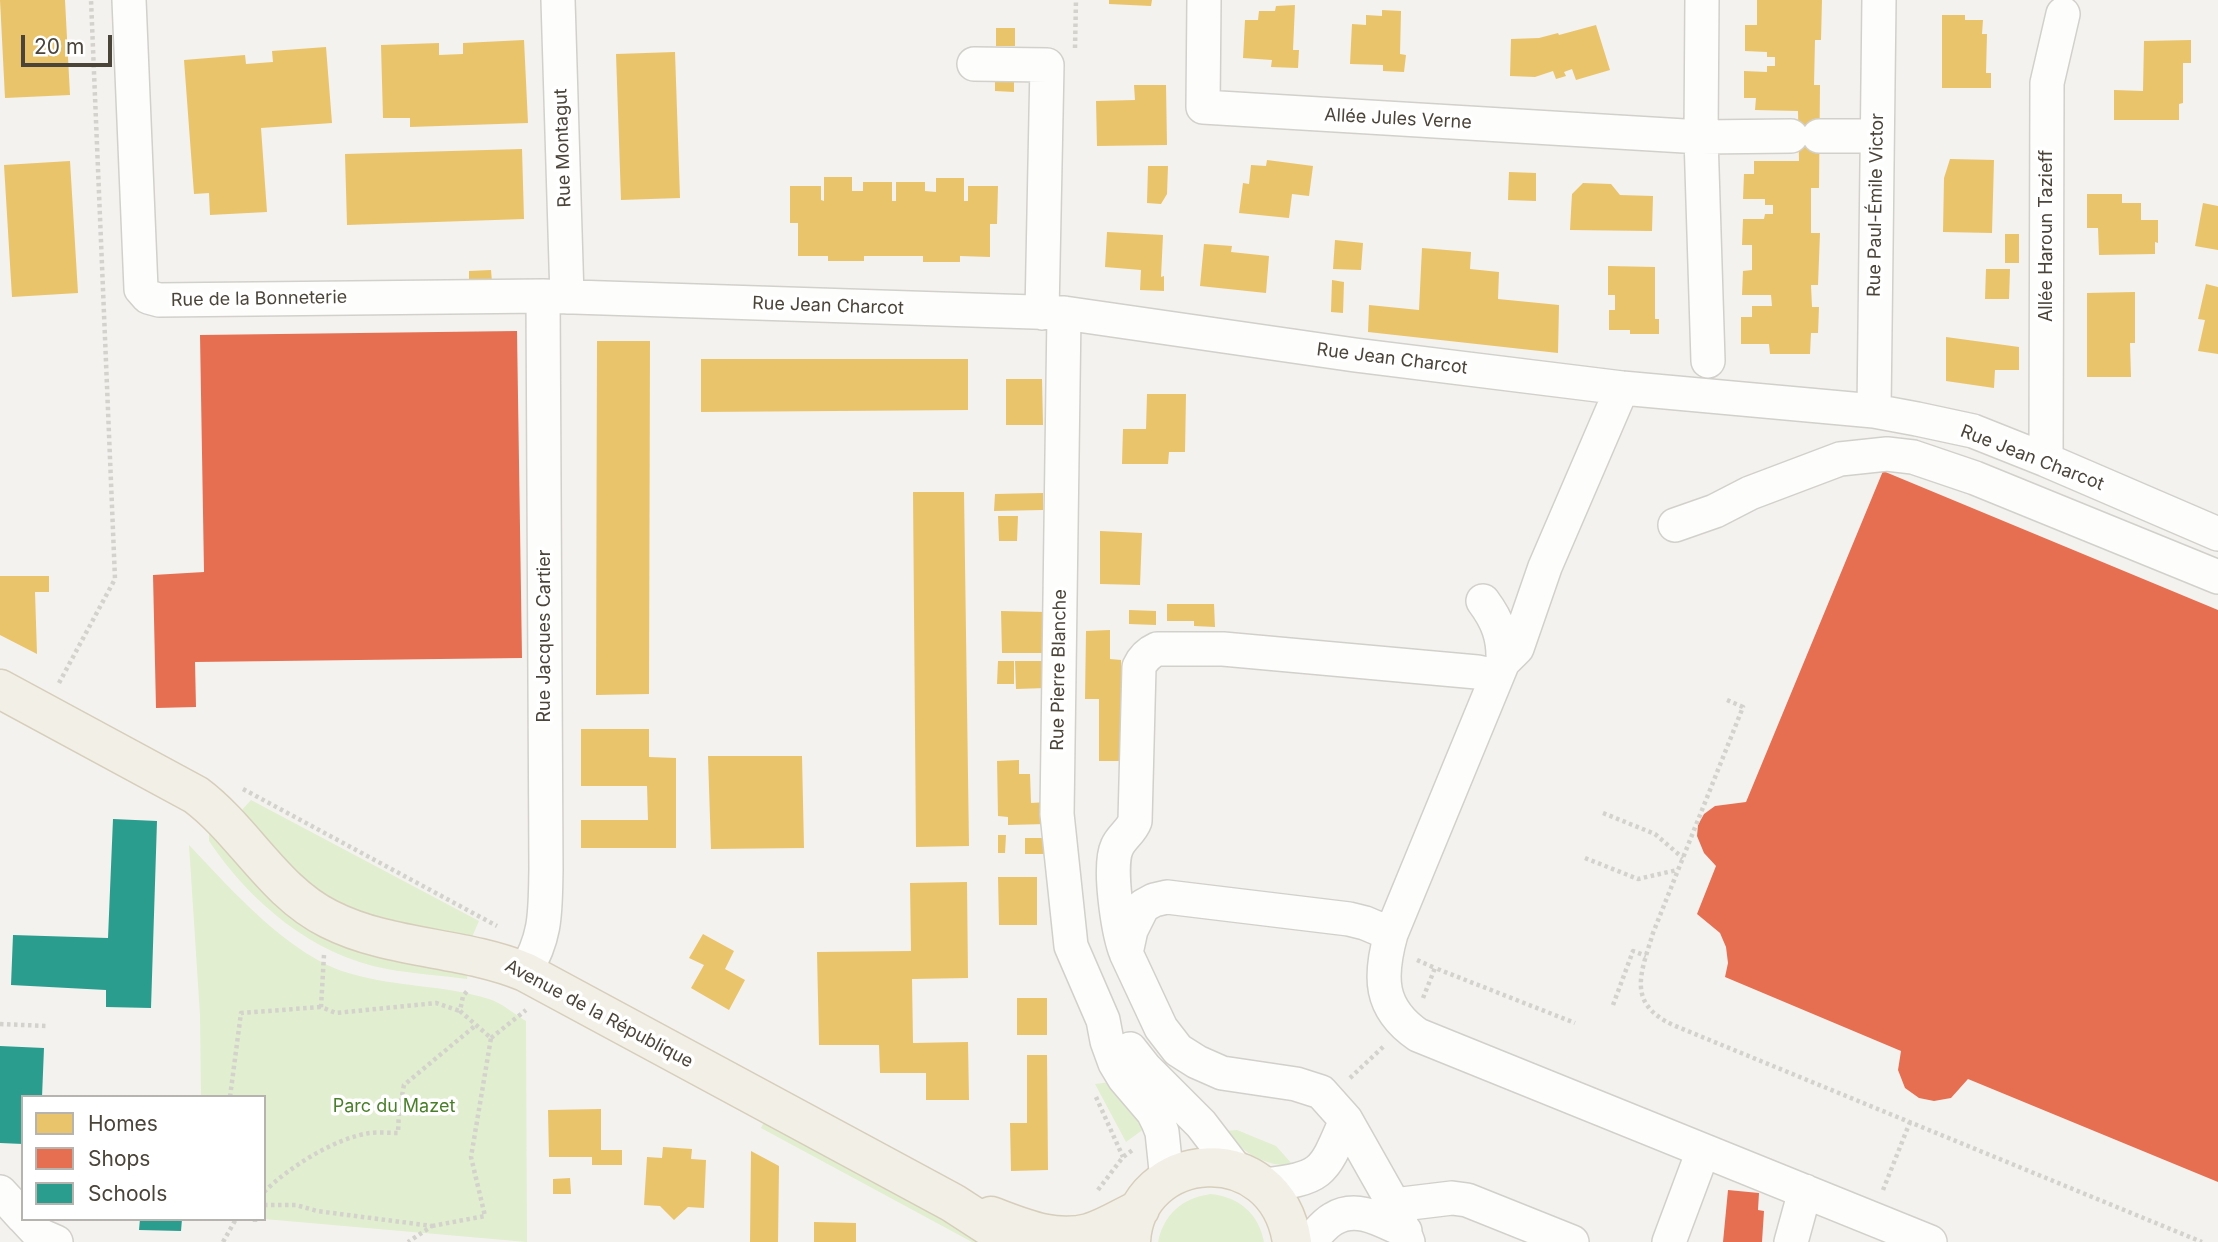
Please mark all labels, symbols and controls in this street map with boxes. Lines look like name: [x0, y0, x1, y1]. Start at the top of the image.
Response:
scale bar: [24, 21, 116, 65]
text: 20 m: [34, 34, 84, 59]
street label: Rue Montagut: [550, 88, 576, 208]
street label: Allée Jules Verne: [1324, 104, 1472, 134]
street label: Rue Paul-Émile Victor: [1864, 113, 1888, 297]
street label: Allée Haroun Tazieff: [2036, 150, 2058, 322]
street label: Rue de la Bonneterie: [171, 287, 347, 311]
street label: Rue Jean Charcot: [752, 293, 904, 319]
street label: Rue Jean Charcot: [1315, 339, 1469, 379]
street label: Rue Jean Charcot: [1957, 421, 2107, 495]
street label: Rue Jacques Cartier: [534, 549, 556, 723]
street label: Rue Pierre Blanche: [1047, 589, 1071, 751]
street label: Avenue de la République: [501, 955, 697, 1073]
legend: [21, 1095, 266, 1221]
park label: Parc du Mazet: [333, 1096, 455, 1118]
text: Homes: [88, 1111, 158, 1136]
text: Shops: [88, 1146, 150, 1171]
text: Schools: [88, 1181, 167, 1206]

